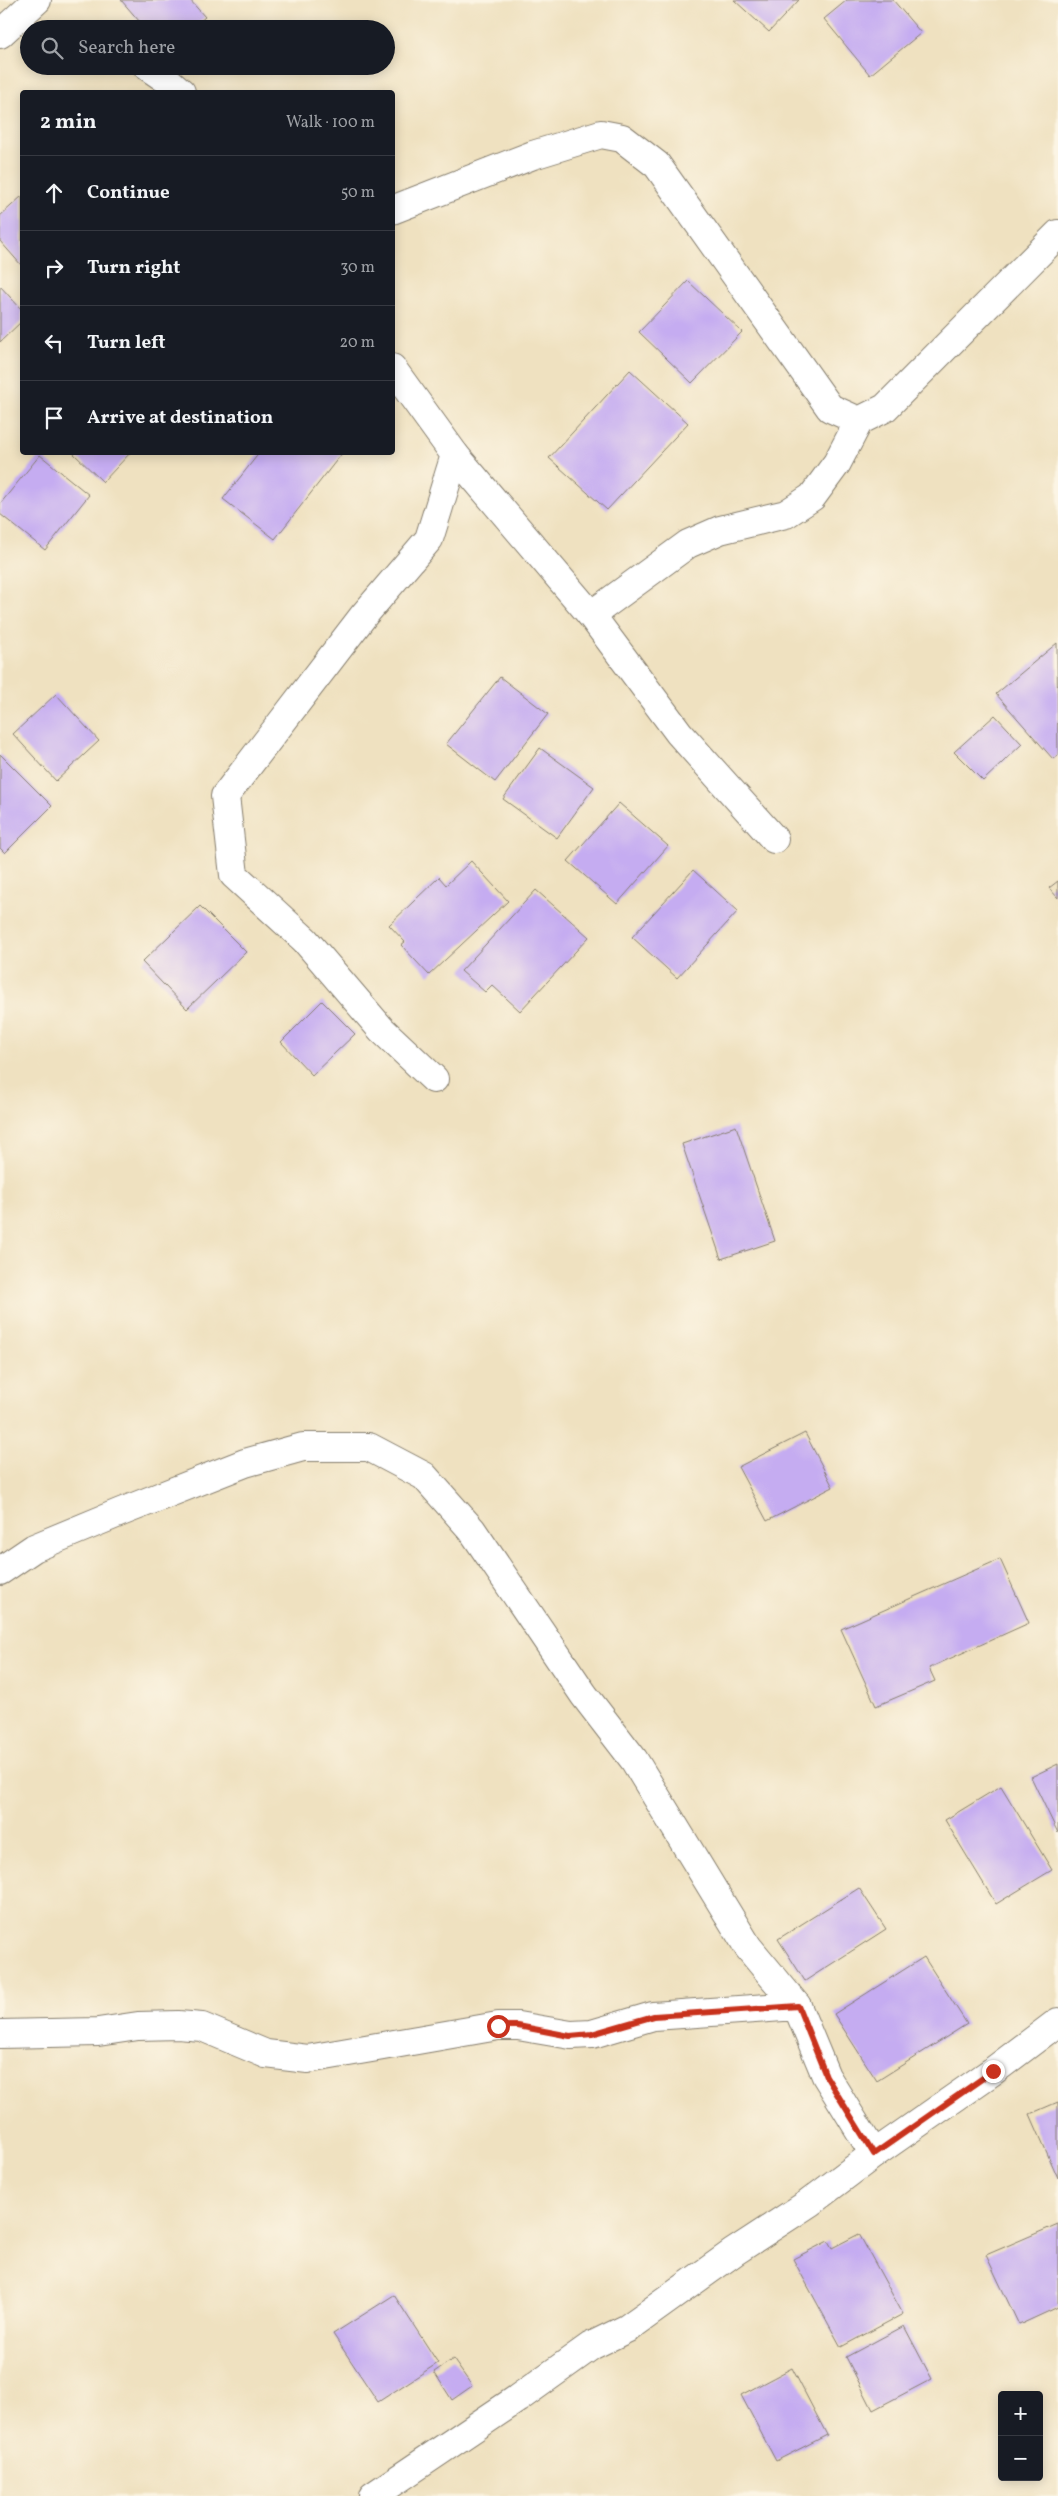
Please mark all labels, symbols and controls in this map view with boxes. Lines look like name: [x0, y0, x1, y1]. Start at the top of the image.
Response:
search box: [20, 20, 395, 75]
icon: search: [38, 34, 66, 62]
text: Search here: [78, 35, 175, 61]
text: 2 min: [40, 108, 97, 137]
text: Walk · 100 m: [286, 112, 375, 134]
icon: ahead: [40, 179, 68, 207]
text: Continue: [87, 180, 170, 206]
text: 50 m: [341, 182, 375, 204]
icon: right: [40, 254, 68, 282]
text: Turn right: [87, 255, 180, 281]
text: 30 m: [340, 257, 375, 279]
icon: left: [40, 329, 68, 357]
text: Turn left: [87, 330, 166, 356]
text: 20 m: [340, 332, 375, 354]
icon: arrive: [40, 404, 68, 432]
text: Arrive at destination: [87, 405, 273, 431]
route start: [487, 2015, 510, 2038]
route end: [982, 2060, 1005, 2083]
map controls: [998, 2391, 1043, 2481]
button: +: [998, 2391, 1043, 2436]
button: −: [998, 2436, 1043, 2481]

